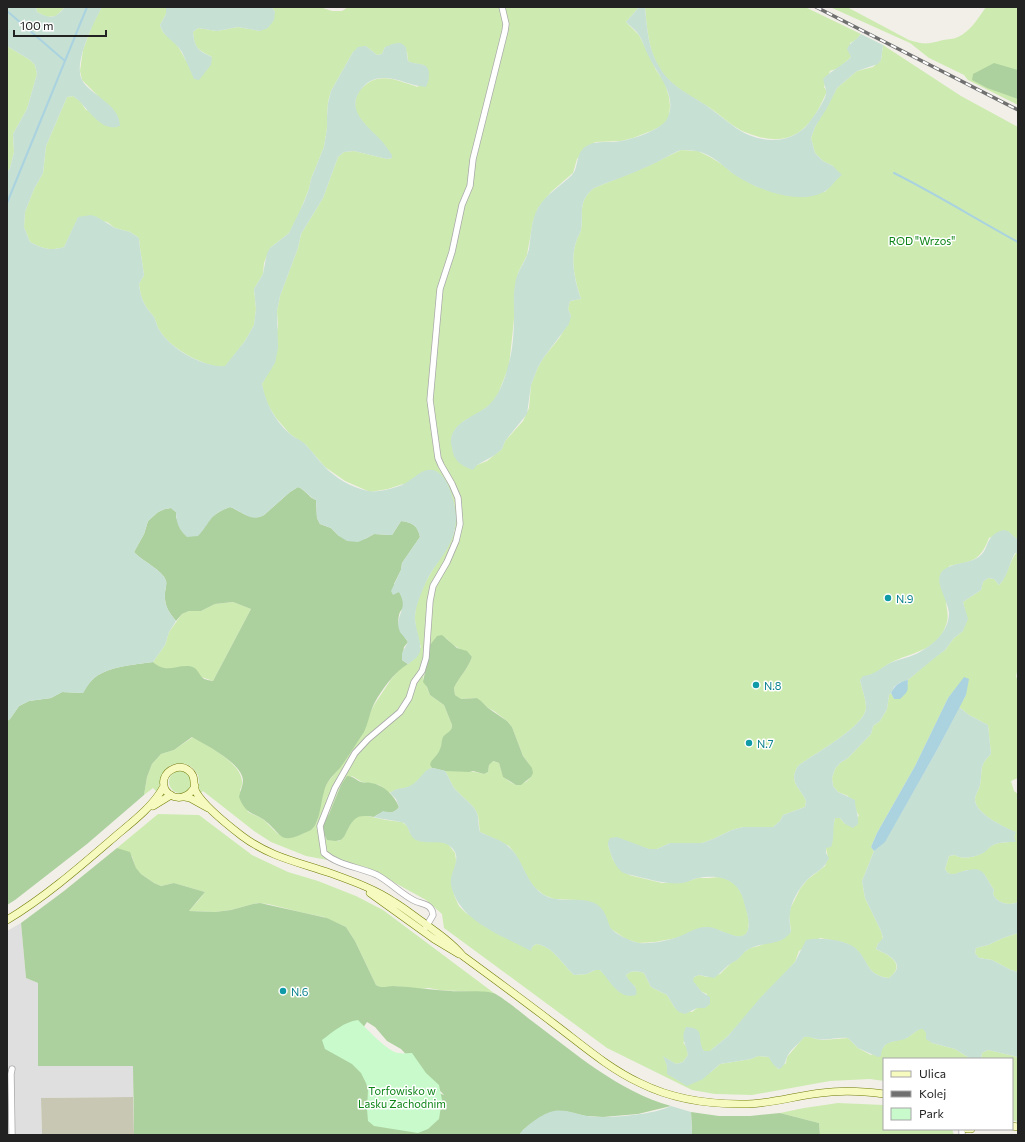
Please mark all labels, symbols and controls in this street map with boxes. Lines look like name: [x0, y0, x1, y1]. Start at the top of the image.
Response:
scale bar: [14, 12, 106, 38]
text: 100 m: [20, 18, 54, 32]
park label: ROD "Wrzos": [889, 234, 955, 247]
place label: N.9: [896, 592, 914, 605]
marker: N.9: [883, 593, 893, 603]
place label: N.8: [764, 679, 782, 692]
marker: N.8: [751, 680, 761, 690]
place label: N.7: [757, 737, 774, 750]
marker: N.7: [744, 738, 754, 748]
place label: N.6: [291, 985, 309, 998]
marker: N.6: [278, 986, 288, 996]
legend: [883, 1058, 1013, 1130]
text: Ulica: [919, 1066, 946, 1080]
park label: Torfowisko w Lasku Zachodnim: [358, 1084, 446, 1110]
text: Kolej: [919, 1086, 946, 1100]
text: Park: [919, 1106, 945, 1120]

